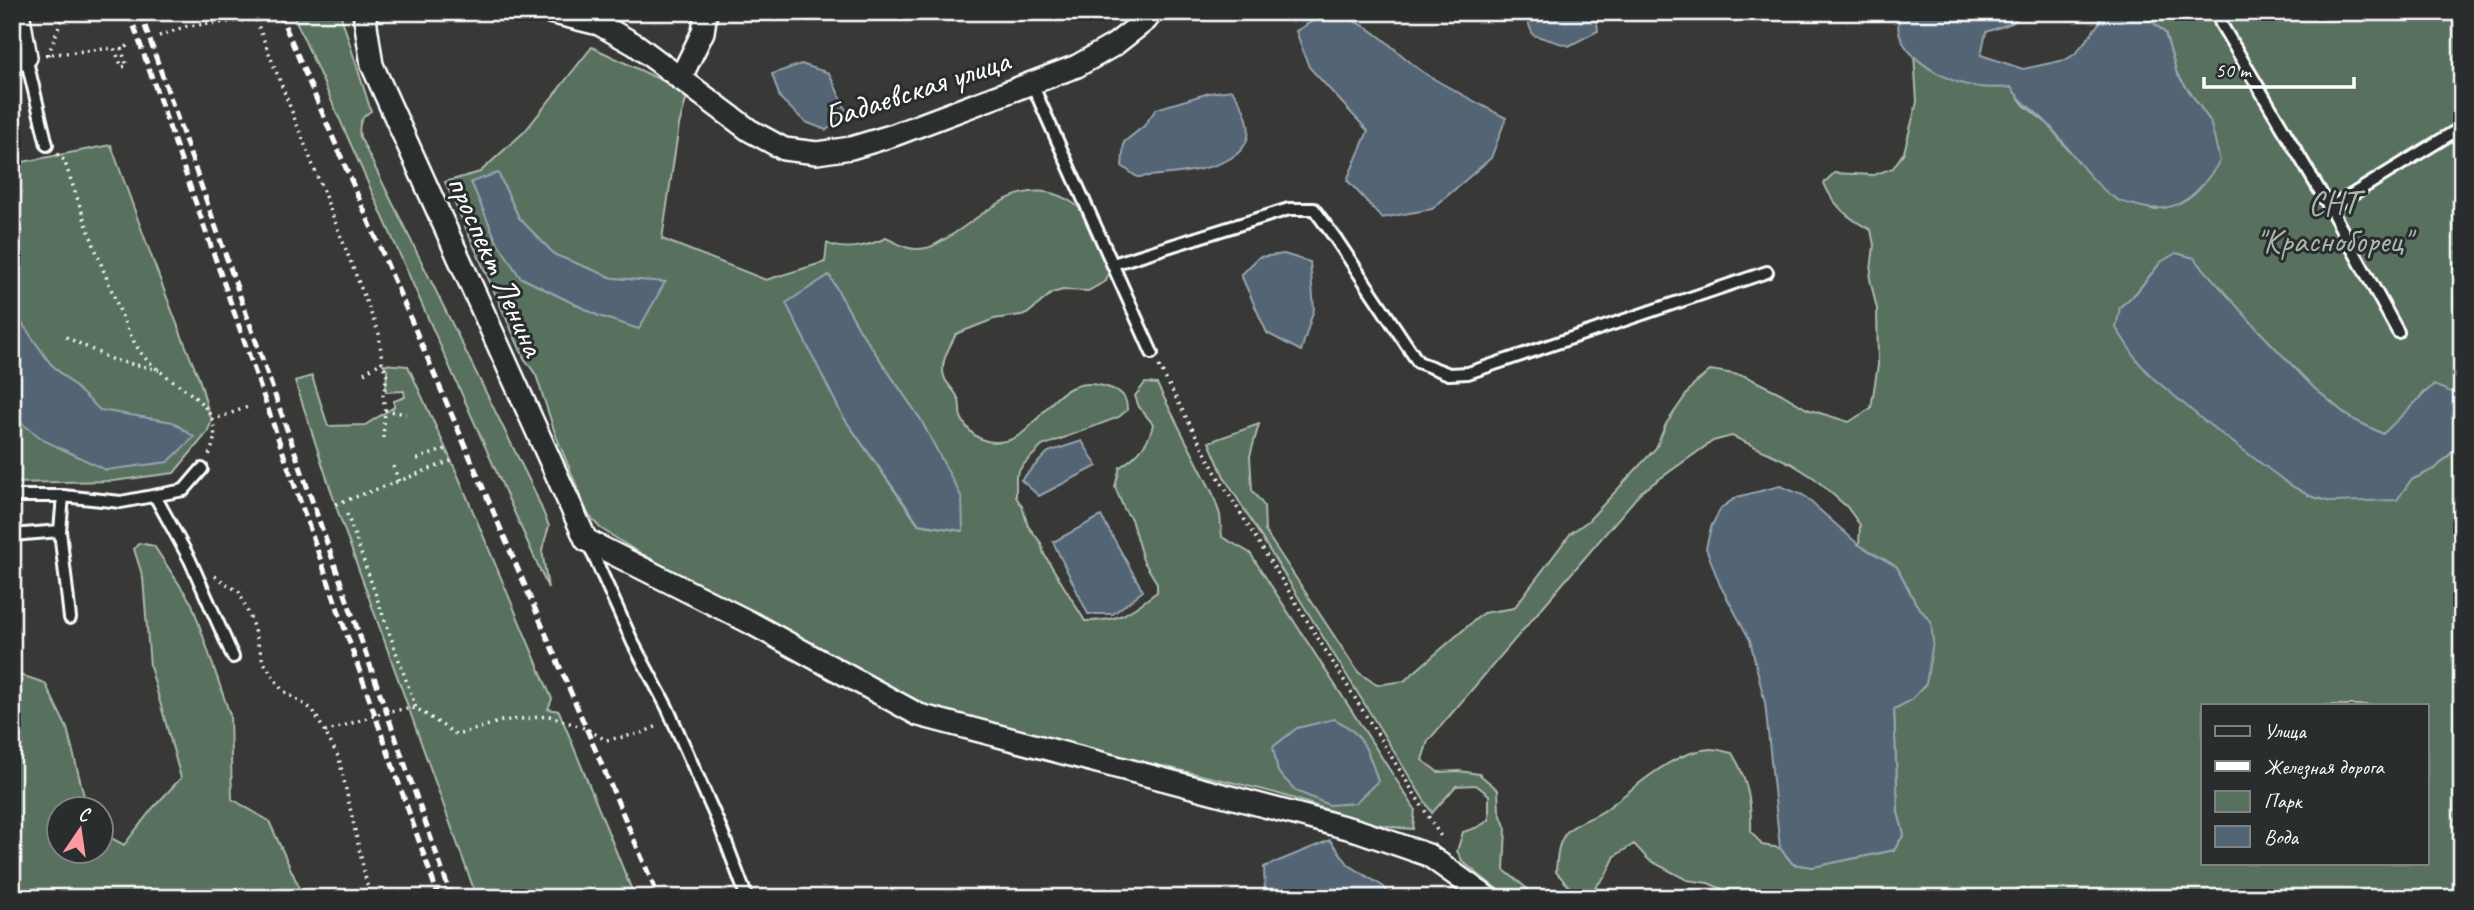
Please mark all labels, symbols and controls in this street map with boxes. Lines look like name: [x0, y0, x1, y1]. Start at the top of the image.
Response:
street label: Бадаевская улица: [818, 39, 1016, 139]
scale bar: [2204, 46, 2355, 90]
text: 50 m: [2215, 57, 2253, 83]
street label: проспект Ленина: [438, 168, 555, 364]
park label: СНТ "Красноборец": [2256, 182, 2416, 262]
legend: [2201, 704, 2428, 864]
text: Улица: [2264, 718, 2307, 744]
text: Железная дорога: [2264, 754, 2385, 780]
text: Парк: [2264, 788, 2304, 814]
north arrow: [46, 794, 116, 864]
text: С: [76, 802, 93, 828]
text: Вода: [2264, 824, 2300, 850]

